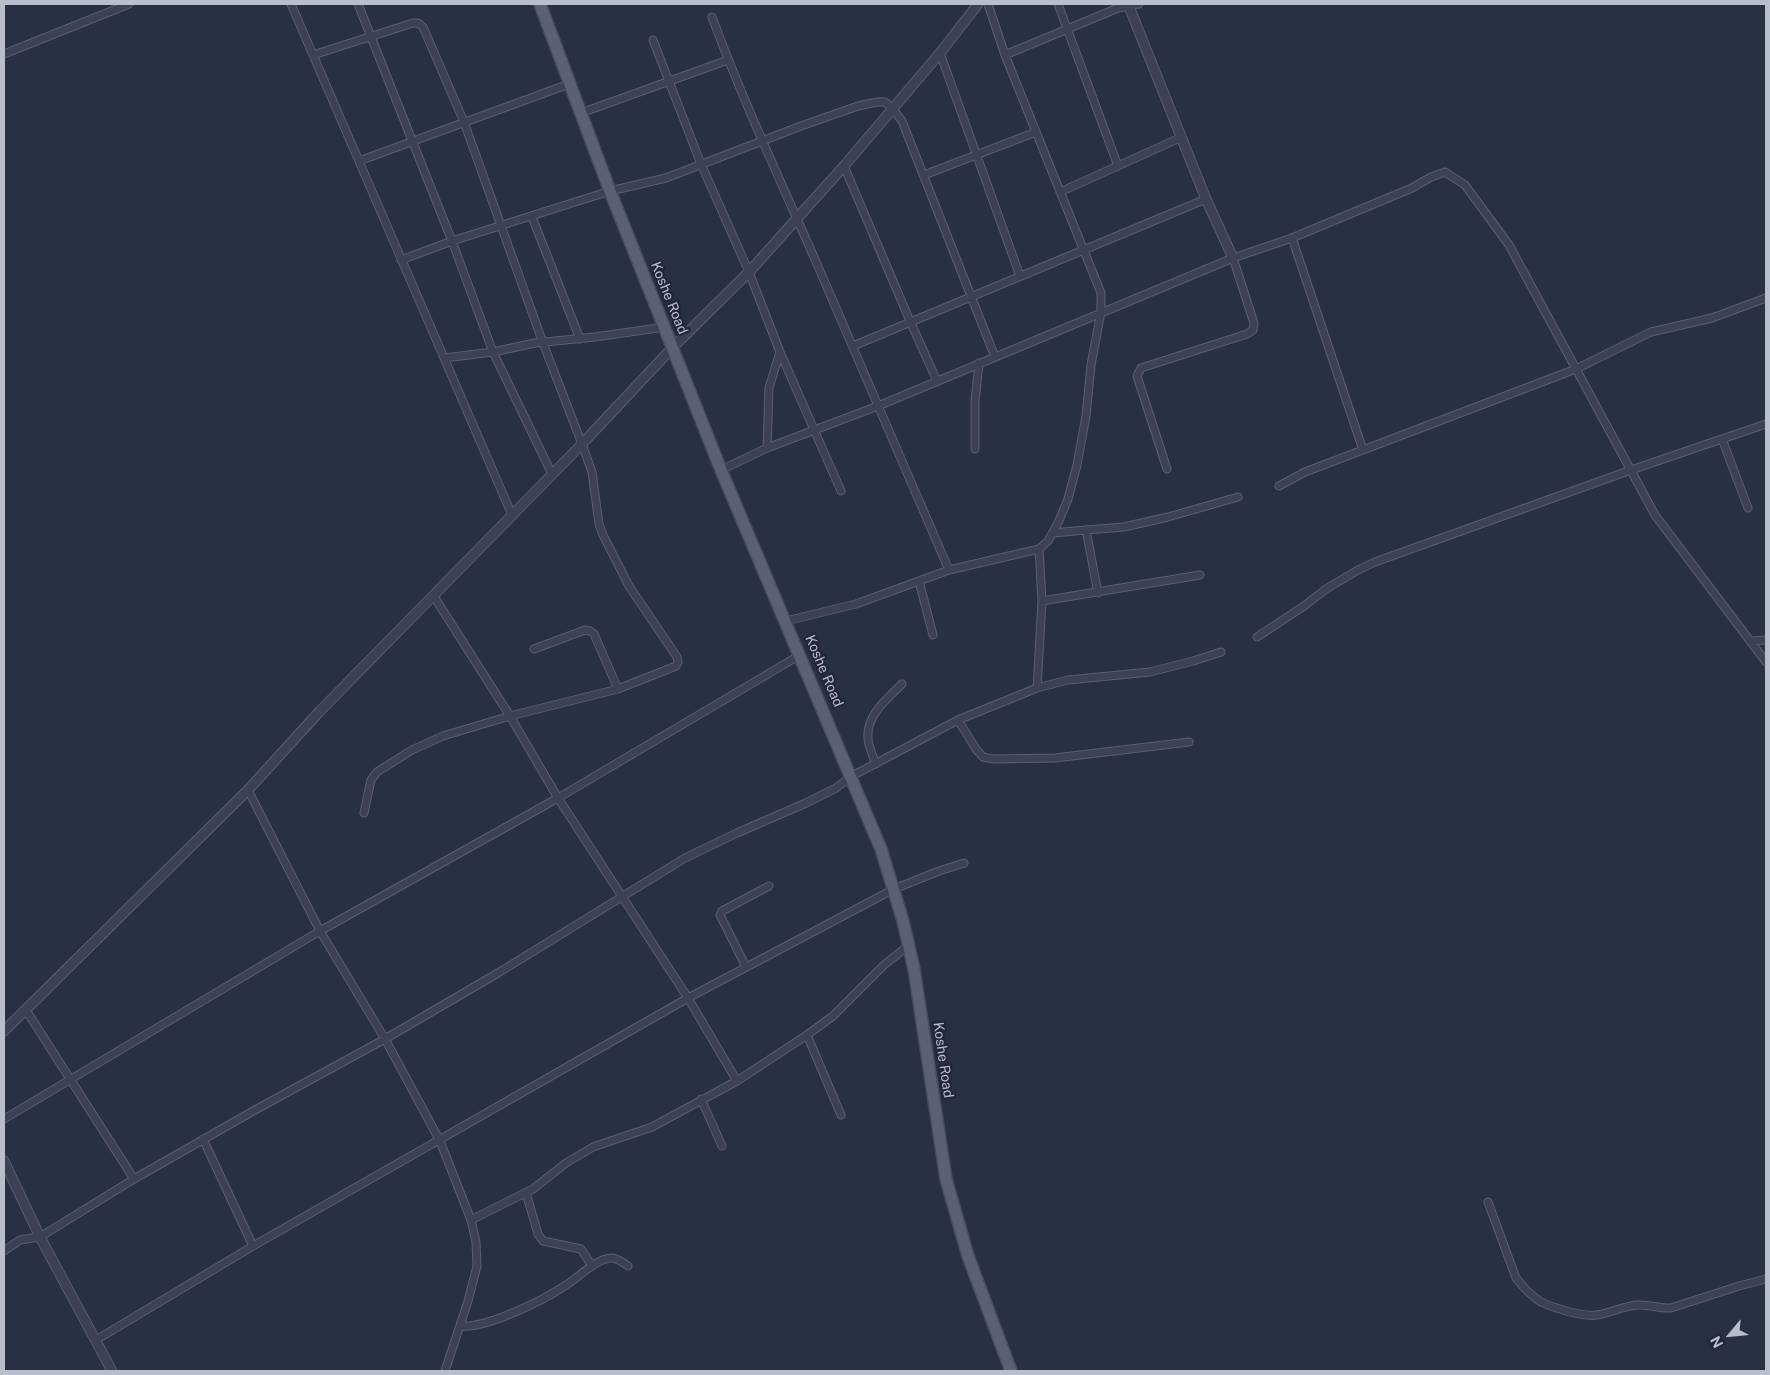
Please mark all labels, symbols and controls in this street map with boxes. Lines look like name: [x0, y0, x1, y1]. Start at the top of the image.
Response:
street label: Koshe Road: [647, 259, 691, 337]
street label: Koshe Road: [801, 632, 847, 710]
street label: Koshe Road: [929, 1021, 957, 1099]
north arrow: [1705, 1310, 1755, 1360]
text: N: [1707, 1333, 1726, 1351]

